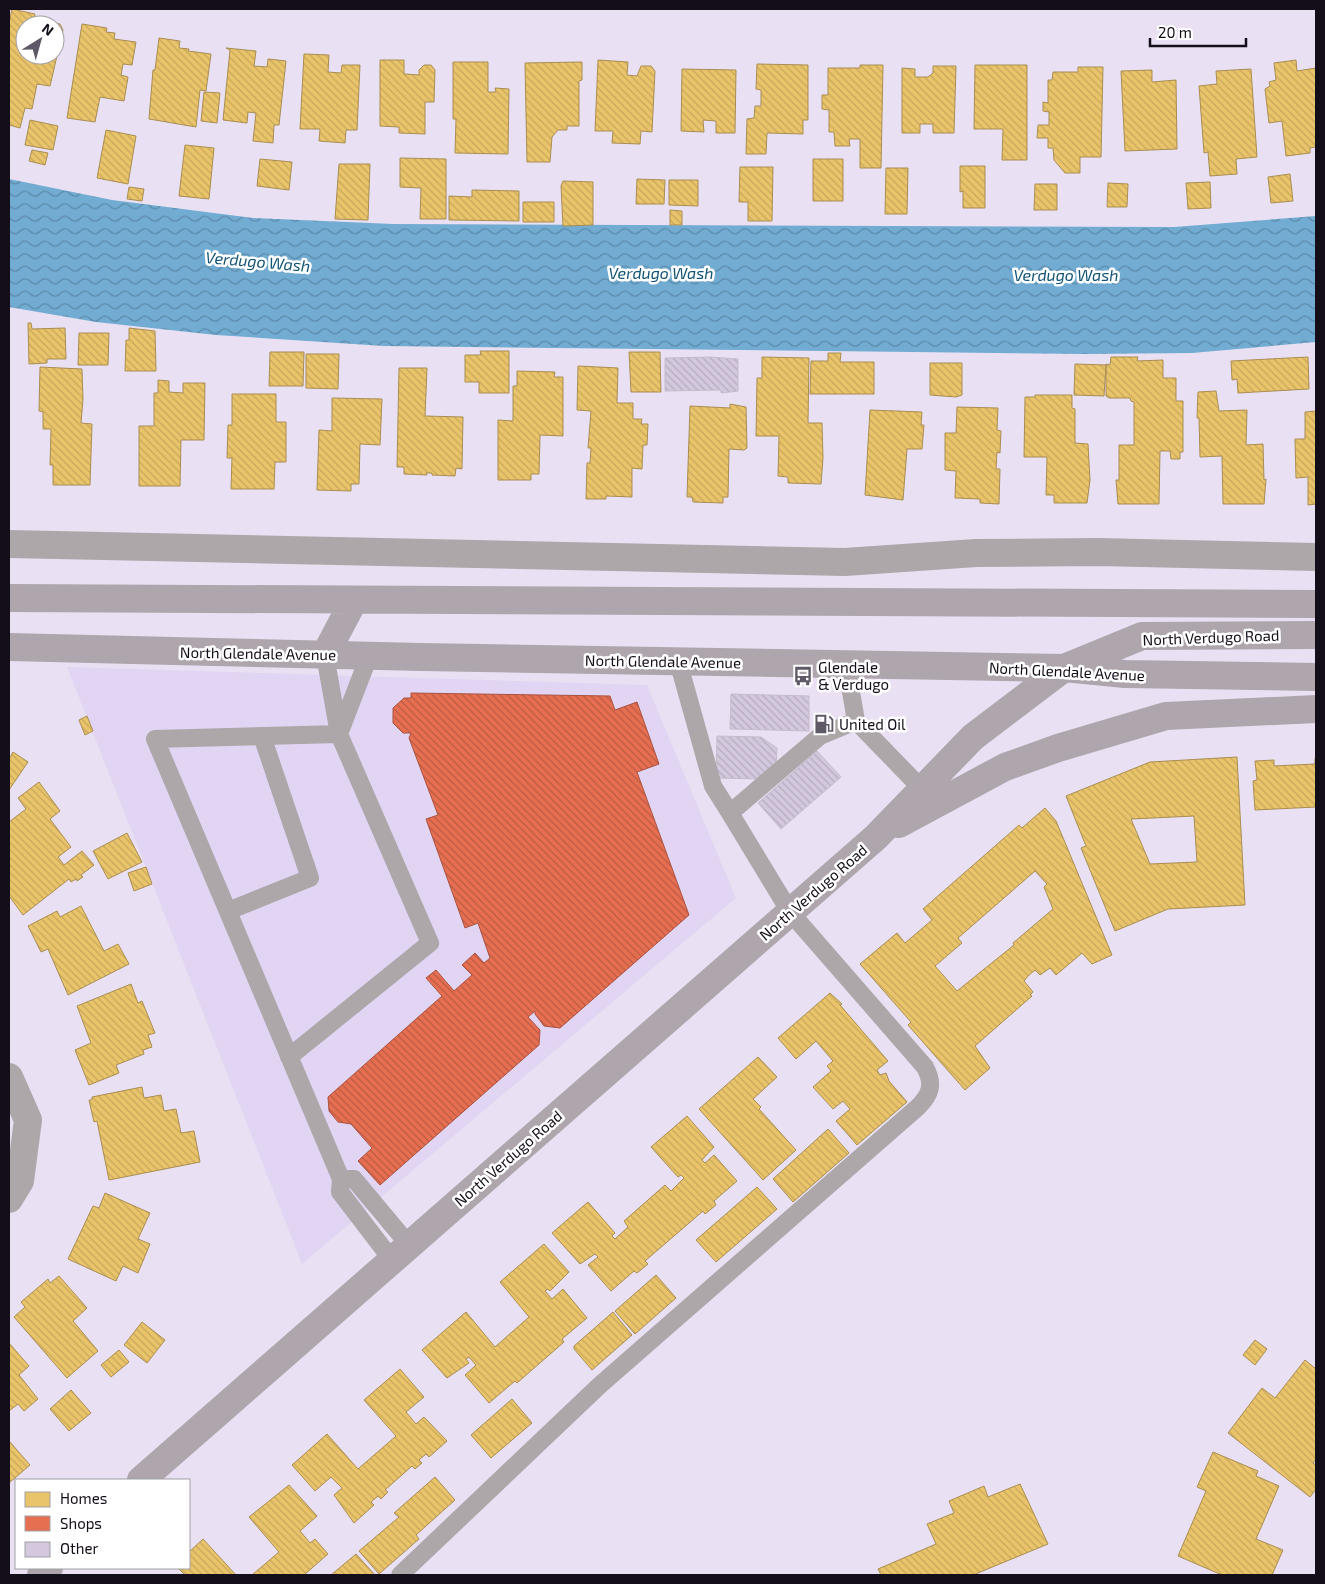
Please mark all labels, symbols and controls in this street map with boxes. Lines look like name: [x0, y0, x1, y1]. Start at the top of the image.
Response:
north arrow: [15, 15, 65, 65]
scale bar: [1150, 15, 1246, 47]
text: N: [39, 19, 57, 39]
text: 20 m: [1158, 23, 1192, 41]
water label: Verdugo Wash: [205, 247, 311, 275]
water label: Verdugo Wash: [608, 263, 714, 282]
water label: Verdugo Wash: [1013, 265, 1119, 284]
street label: North Verdugo Road: [1142, 626, 1280, 648]
street label: North Glendale Avenue: [180, 643, 336, 663]
street label: North Glendale Avenue: [585, 651, 741, 671]
place label: Glendale & Verdugo: [818, 658, 889, 693]
street label: North Glendale Avenue: [989, 658, 1145, 684]
bus stop icon: Glendale & Verdugo: [792, 665, 814, 687]
fuel station icon: United Oil: [813, 713, 835, 735]
place label: United Oil: [839, 715, 906, 733]
street label: North Verdugo Road: [755, 840, 871, 944]
street label: North Verdugo Road: [450, 1106, 566, 1210]
legend: [15, 1479, 190, 1569]
text: Homes: [60, 1489, 107, 1507]
text: Shops: [60, 1514, 102, 1532]
text: Other: [60, 1539, 99, 1557]

